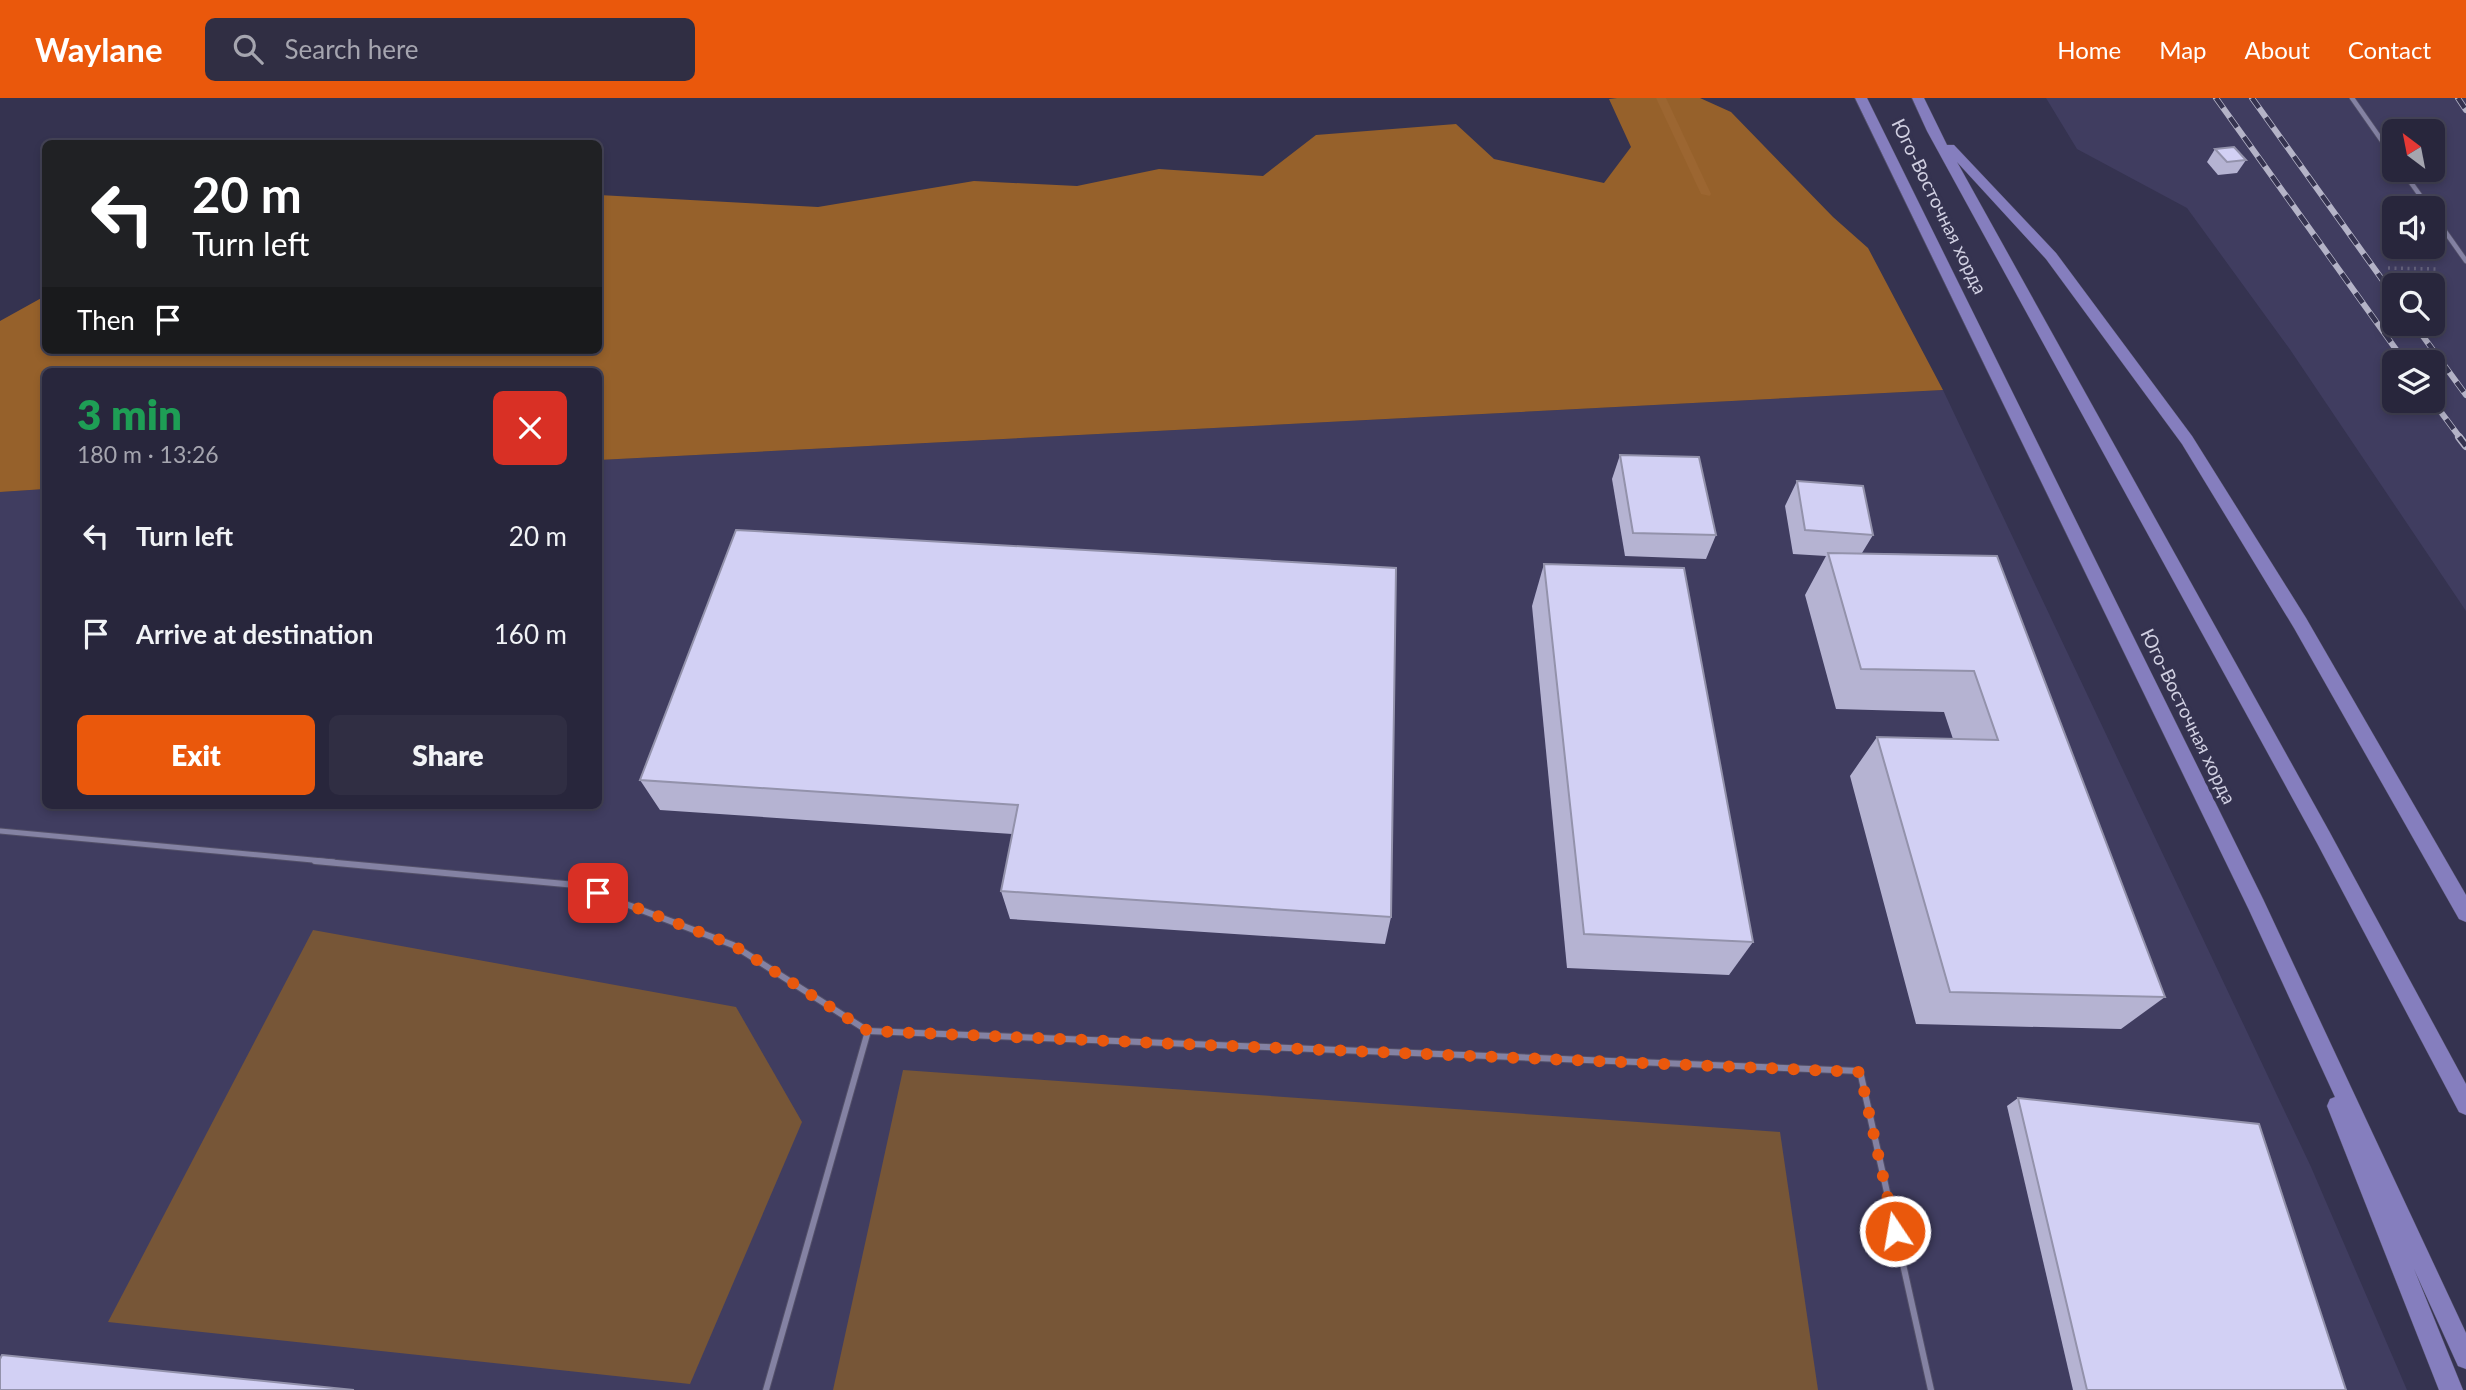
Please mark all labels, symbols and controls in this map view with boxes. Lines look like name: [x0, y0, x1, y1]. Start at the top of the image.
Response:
search box: [205, 18, 695, 81]
text: Waylane: [35, 29, 163, 69]
icon: search: [229, 30, 267, 68]
text: Search here: [285, 33, 419, 65]
text: Home: [2057, 35, 2121, 64]
text: Map: [2159, 35, 2207, 64]
text: About: [2245, 35, 2310, 64]
text: Contact: [2348, 35, 2431, 64]
street label: Юго-Восточная хорда: [1888, 115, 1992, 297]
north arrow: [2382, 119, 2445, 182]
map controls: [2382, 119, 2445, 413]
text: 20 m: [192, 165, 302, 223]
icon: left: [77, 168, 168, 259]
button: sound: [2382, 196, 2445, 259]
text: Turn left: [192, 224, 309, 263]
button: search: [2382, 273, 2445, 336]
icon: arrive: [149, 301, 187, 339]
text: Then: [77, 304, 135, 336]
button: layers: [2382, 350, 2445, 413]
text: 3 min: [77, 389, 182, 439]
button: close: [493, 391, 567, 465]
text: 180 m · 13:26: [77, 440, 219, 468]
icon: left: [77, 517, 115, 555]
text: Turn left: [136, 520, 233, 552]
text: 20 m: [509, 520, 567, 552]
icon: arrive: [77, 615, 115, 653]
text: Arrive at destination: [136, 618, 373, 650]
text: 160 m: [494, 618, 567, 650]
street label: Юго-Восточная хорда: [2137, 625, 2241, 807]
button: Exit: [77, 715, 315, 795]
button: Share: [329, 715, 567, 795]
pin: [568, 863, 628, 923]
icon: arrive: [579, 874, 617, 912]
position arrow: [1858, 1194, 1932, 1268]

